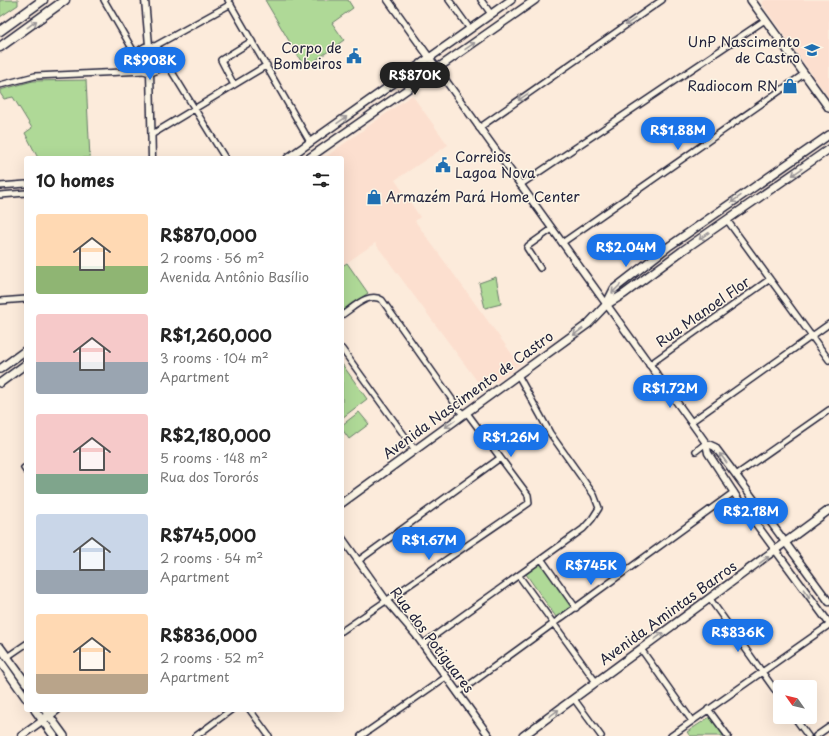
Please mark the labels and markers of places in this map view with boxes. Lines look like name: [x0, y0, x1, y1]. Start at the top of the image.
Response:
place label: UnP Nascimento de Castro: [688, 31, 800, 68]
place label: Corpo de Bombeiros: [273, 37, 342, 74]
school or university icon: UnP Nascimento de Castro: [803, 41, 821, 59]
pin: R$908K: [117, 47, 183, 81]
public building icon: Corpo de Bombeiros: [345, 47, 363, 65]
pin: R$870K: [382, 62, 448, 96]
place label: Radiocom RN: [687, 75, 778, 96]
shop icon: Radiocom RN: [781, 77, 799, 95]
pin: R$1.88M: [641, 117, 715, 151]
place label: Correios Lagoa Nova: [455, 146, 536, 183]
public building icon: Correios Lagoa Nova: [434, 156, 452, 174]
place label: Armazém Pará Home Center: [386, 186, 580, 207]
shop icon: Armazém Pará Home Center: [365, 188, 383, 206]
pin: R$2.04M: [589, 234, 663, 268]
pin: R$1.72M: [633, 375, 707, 409]
pin: R$1.26M: [474, 424, 548, 458]
pin: R$2.18M: [714, 498, 788, 532]
pin: R$1.67M: [392, 527, 466, 561]
pin: R$745K: [558, 552, 624, 586]
pin: R$836K: [705, 619, 771, 653]

